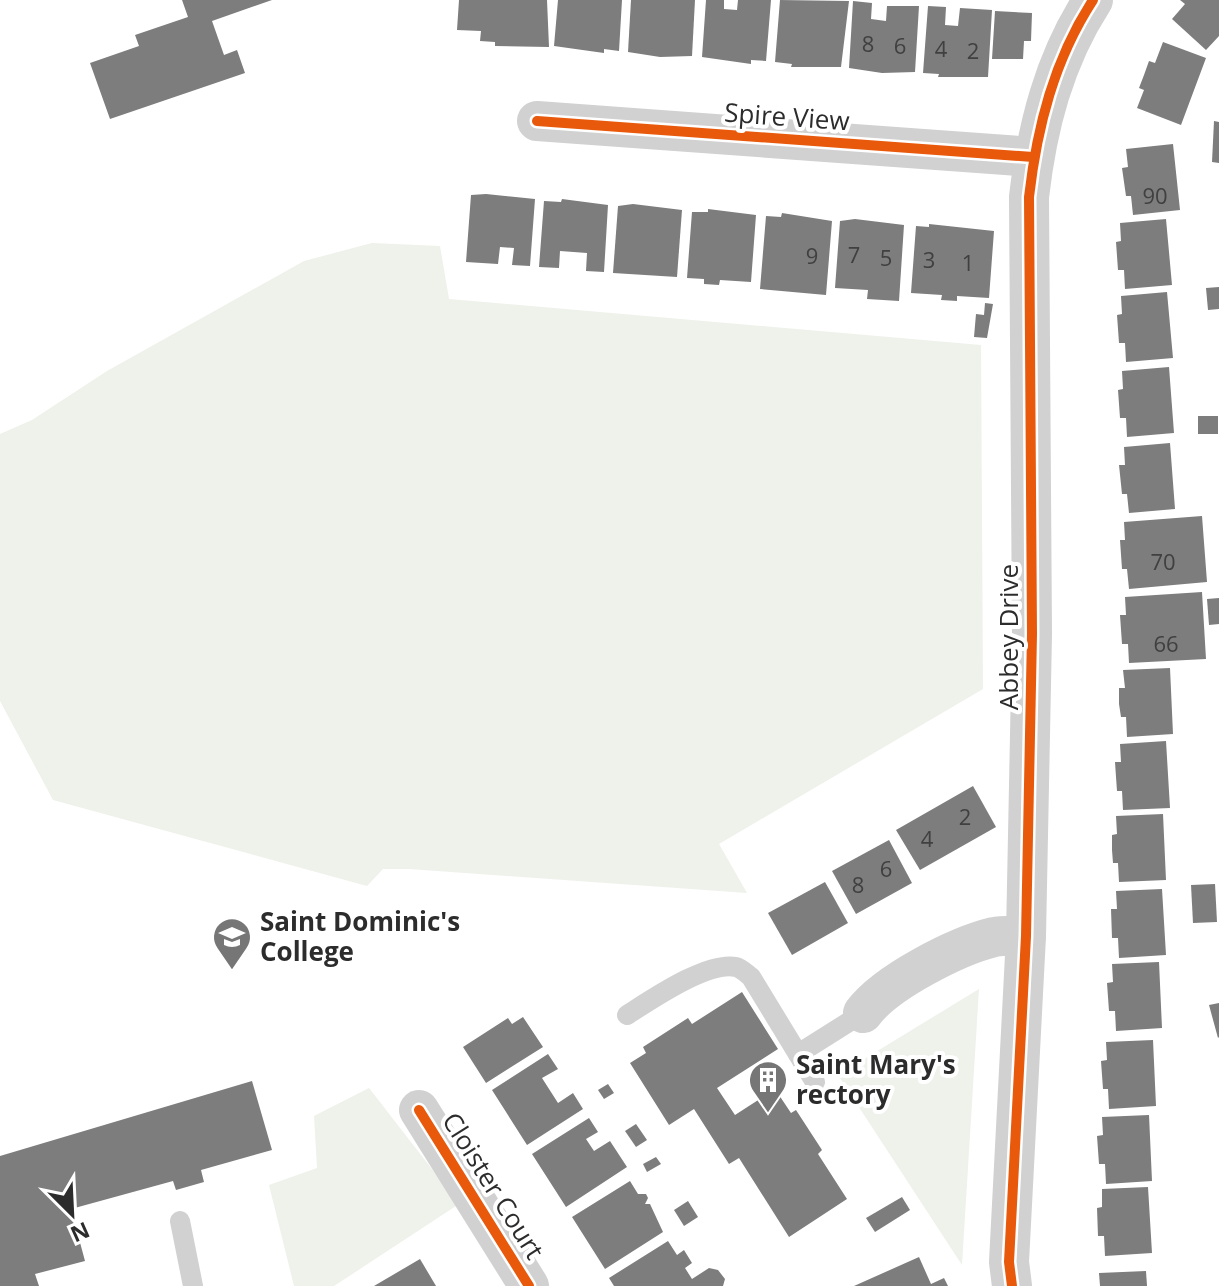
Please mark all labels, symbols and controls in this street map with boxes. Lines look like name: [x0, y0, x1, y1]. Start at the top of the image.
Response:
house number: 8: [862, 28, 874, 58]
house number: 6: [894, 30, 906, 60]
house number: 4: [935, 33, 948, 63]
house number: 2: [967, 35, 979, 65]
street label: Spire View: [723, 94, 851, 138]
house number: 90: [1142, 180, 1168, 210]
house number: 7: [848, 239, 860, 269]
house number: 9: [806, 240, 818, 270]
house number: 5: [880, 242, 892, 272]
house number: 3: [923, 244, 935, 274]
house number: 1: [962, 247, 974, 277]
house number: 70: [1150, 546, 1176, 576]
street label: Abbey Drive: [990, 564, 1026, 710]
house number: 66: [1153, 628, 1179, 658]
house number: 2: [959, 801, 971, 831]
house number: 4: [921, 823, 934, 853]
house number: 6: [880, 853, 892, 883]
house number: 8: [852, 869, 864, 899]
place label: Saint Dominic's College: [260, 903, 460, 969]
school or university icon: Saint Dominic's College: [211, 916, 253, 971]
place label: Saint Mary's rectory: [796, 1046, 956, 1112]
building icon: Saint Mary's rectory: [747, 1059, 789, 1114]
street label: Cloister Court: [434, 1105, 553, 1266]
north arrow: [32, 1174, 112, 1254]
text: N: [66, 1216, 95, 1251]

